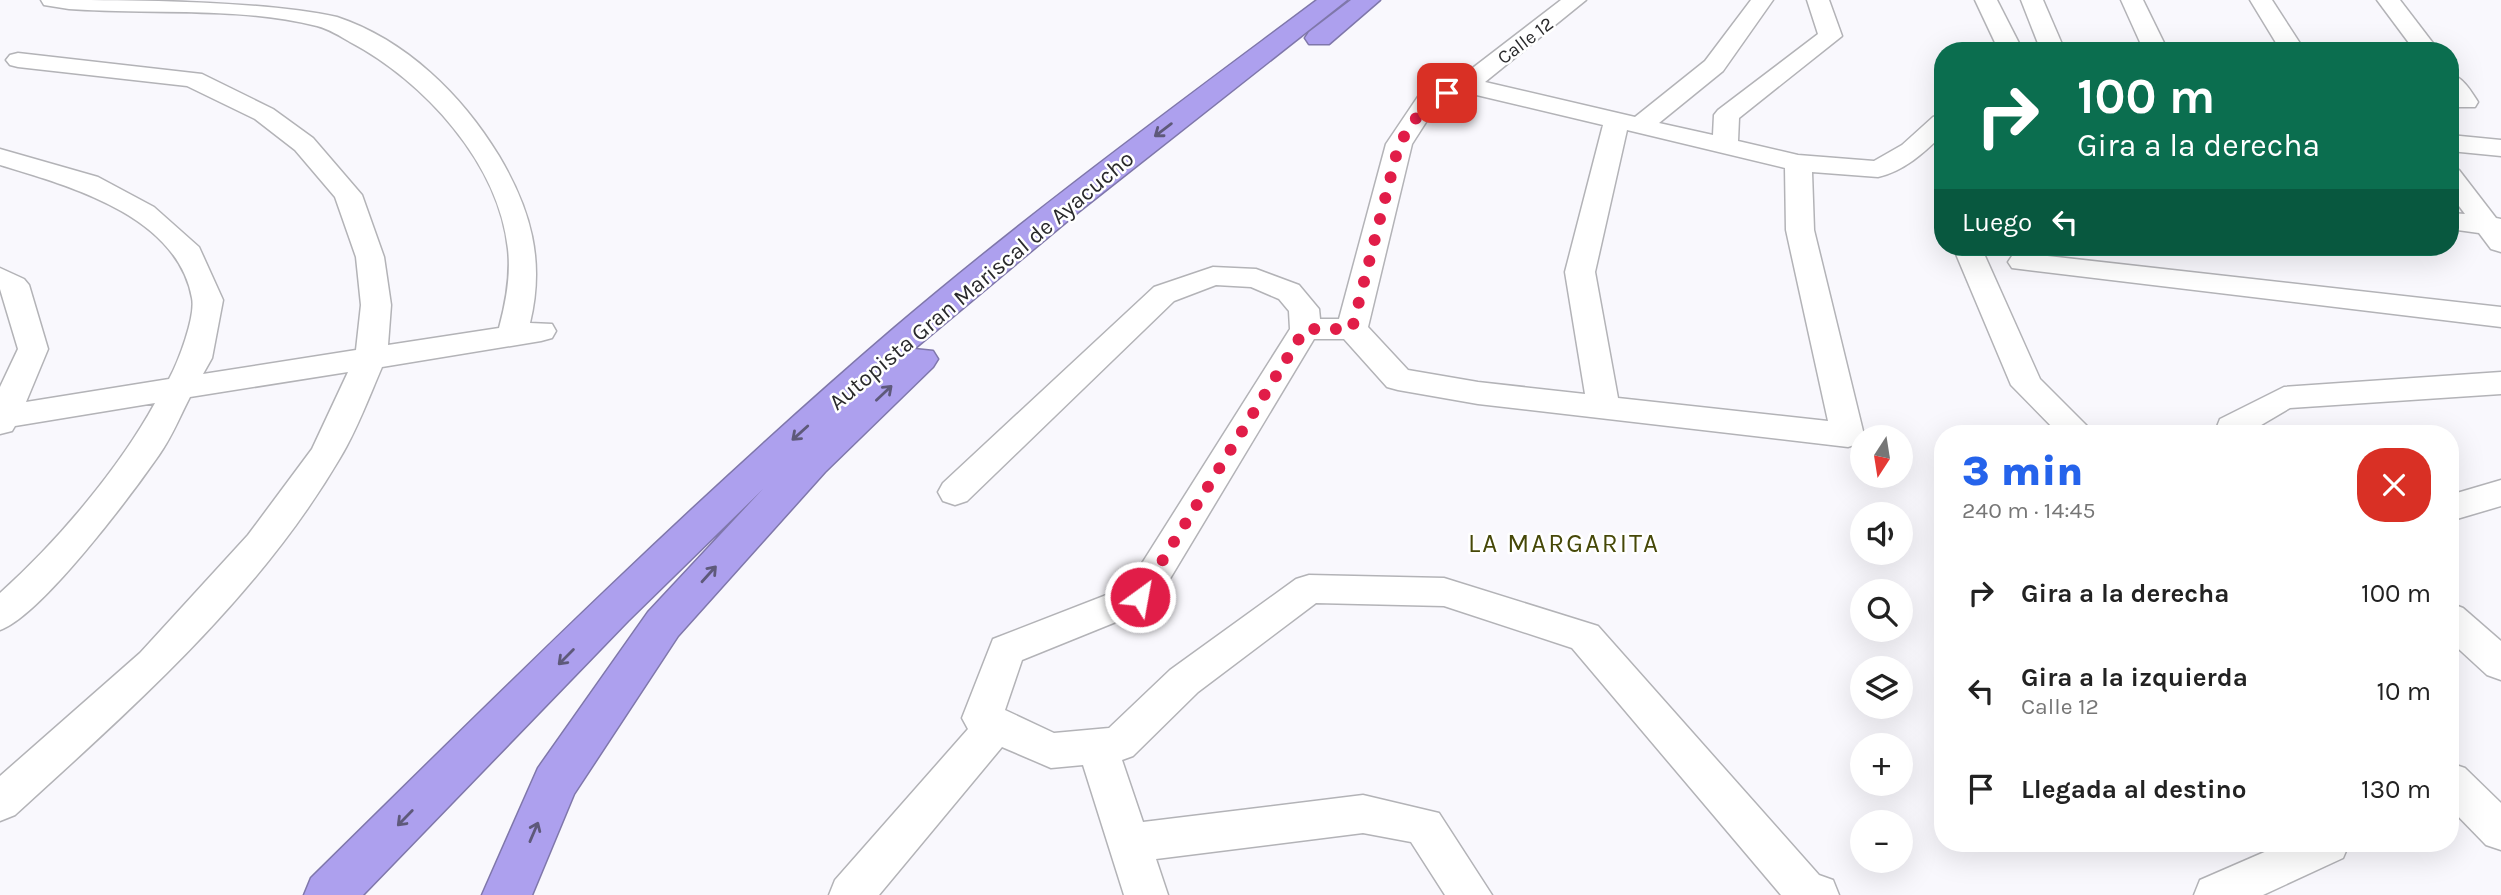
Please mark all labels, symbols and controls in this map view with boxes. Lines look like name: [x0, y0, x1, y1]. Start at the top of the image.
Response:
street label: Calle 12: [1493, 13, 1558, 69]
pin: [1417, 63, 1477, 123]
text: 100 m: [2077, 68, 2215, 125]
icon: right: [1962, 70, 2053, 161]
icon: arrive: [1428, 74, 1466, 112]
one-way arrow: [1154, 123, 1173, 138]
text: Gira a la derecha: [2077, 127, 2320, 164]
street label: Autopista Gran Mariscal de Ayacucho: [823, 145, 1139, 416]
icon: left: [2046, 203, 2084, 241]
text: Luego: [1962, 207, 2032, 238]
one-way arrow: [875, 384, 892, 401]
one-way arrow: [791, 425, 809, 441]
north arrow: [1850, 425, 1913, 488]
map controls: [1850, 425, 1913, 873]
text: 3 min: [1962, 446, 2083, 496]
button: close: [2357, 448, 2431, 522]
text: 240 m · 14:45: [1962, 497, 2095, 524]
button: sound: [1850, 502, 1913, 565]
district label: LA MARGARITA: [1468, 528, 1660, 559]
position arrow: [1103, 560, 1177, 634]
one-way arrow: [701, 565, 717, 583]
icon: right: [1962, 574, 2000, 612]
text: Gira a la derecha: [2021, 578, 2230, 609]
text: 100 m: [2361, 578, 2431, 609]
button: search: [1850, 579, 1913, 642]
one-way arrow: [557, 648, 574, 665]
button: layers: [1850, 656, 1913, 719]
text: Gira a la izquierda: [2021, 662, 2248, 693]
icon: left: [1962, 672, 2000, 710]
text: 10 m: [2376, 676, 2431, 707]
text: Calle 12: [2021, 693, 2099, 720]
button: +: [1850, 733, 1913, 796]
icon: arrive: [1962, 770, 2000, 808]
text: Llegada al destino: [2021, 774, 2247, 805]
text: 130 m: [2361, 774, 2431, 805]
one-way arrow: [396, 809, 413, 826]
button: −: [1850, 810, 1913, 873]
one-way arrow: [528, 822, 541, 843]

